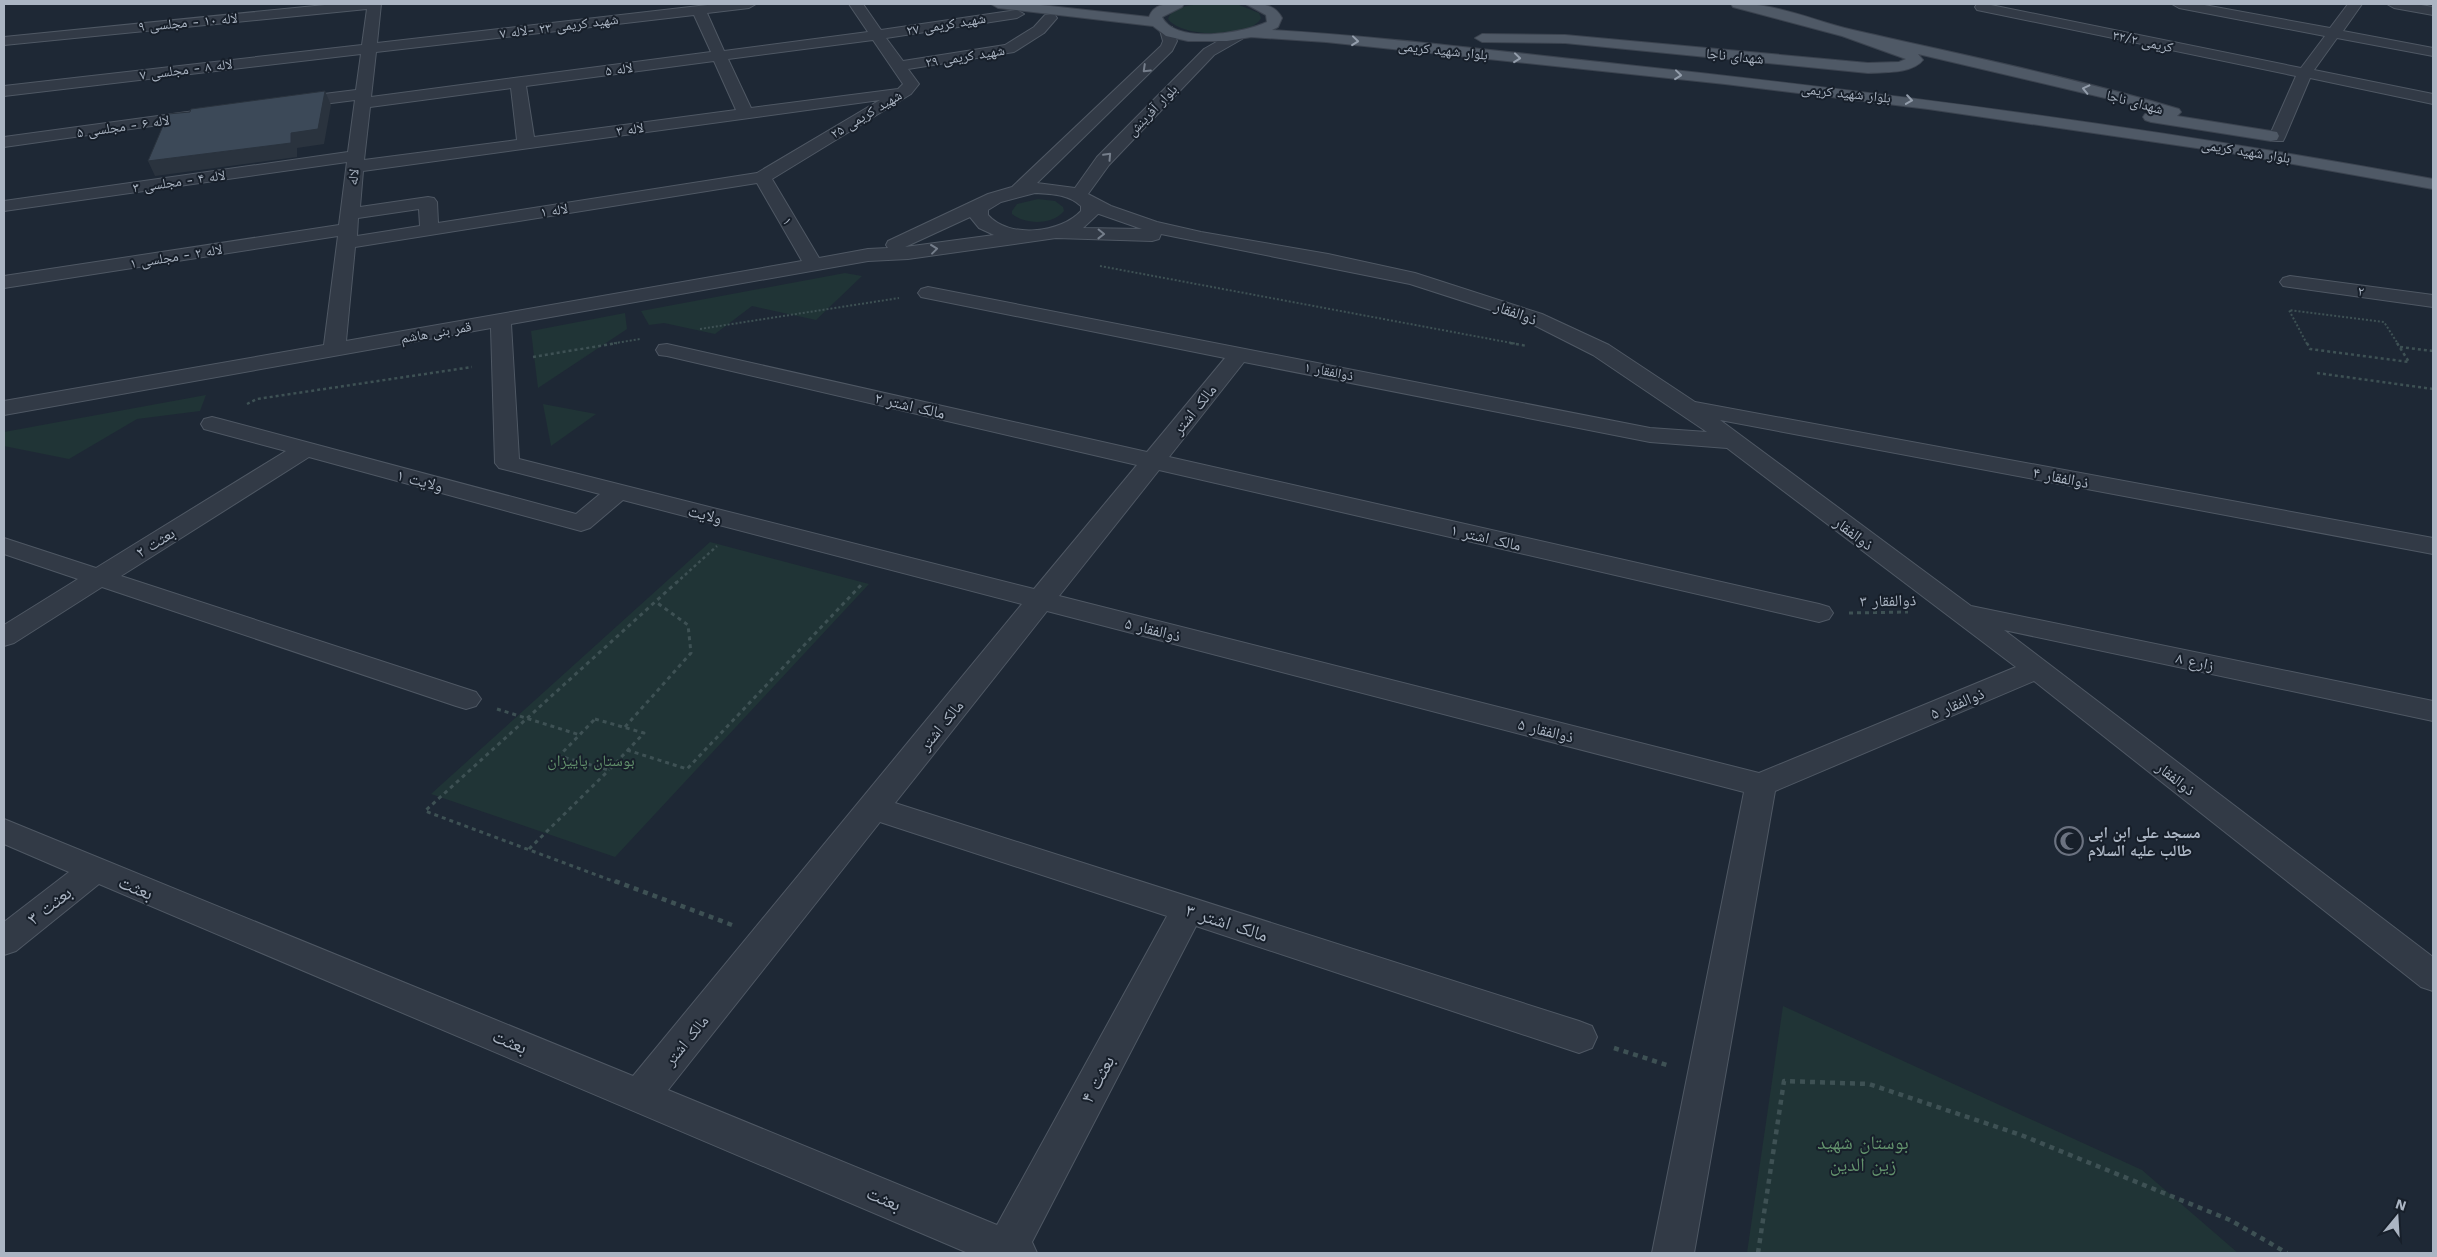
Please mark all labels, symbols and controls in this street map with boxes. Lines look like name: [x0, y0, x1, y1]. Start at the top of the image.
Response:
street label: لاله ۱۰ - مجلسی ۹: [138, 10, 238, 35]
street label: شهید کریمی ۲۷: [905, 10, 987, 39]
street label: شهید کریمی ۲۳ -لاله ۷: [499, 11, 619, 42]
street label: کریمی ۳۲/۲: [2111, 27, 2175, 56]
one-way arrow: [1351, 35, 1359, 46]
street label: بلوار شهید کریمی: [1397, 37, 1489, 64]
street label: شهید کریمی ۲۹: [924, 42, 1006, 71]
street label: شهدای ناجا: [1705, 45, 1765, 68]
one-way arrow: [1513, 52, 1521, 63]
street label: لاله ۸ - مجلسی ۷: [139, 55, 233, 84]
street label: لاله ۵: [604, 59, 634, 79]
one-way arrow: [1142, 64, 1151, 73]
one-way arrow: [1675, 69, 1683, 80]
street label: بلوار شهید کریمی: [1800, 80, 1892, 107]
street label: بلوار آفرینش: [1124, 81, 1181, 140]
one-way arrow: [2082, 84, 2091, 95]
street label: شهید کریمی ۲۵: [828, 87, 905, 142]
street label: شهدای ناجا: [2105, 87, 2165, 118]
one-way arrow: [1905, 95, 1914, 105]
street label: لاله ۶ - مجلسی ۵: [76, 112, 171, 141]
street label: لاله ۳: [615, 119, 645, 139]
street label: بلوار شهید کریمی: [2200, 136, 2292, 167]
one-way arrow: [1102, 153, 1111, 162]
street label: لاله ۴ - مجلسی ۳: [132, 167, 227, 196]
street label: لاله: [344, 168, 362, 186]
street label: لاله ۱: [539, 200, 569, 220]
street label: ۱: [779, 214, 797, 228]
one-way arrow: [1097, 228, 1105, 239]
street label: لاله ۲ - مجلسی ۱: [129, 241, 224, 272]
one-way arrow: [930, 244, 938, 255]
street label: ۲: [2357, 283, 2365, 299]
street label: ذوالفقار: [1491, 296, 1540, 329]
street label: قمر بنی هاشم: [399, 318, 473, 348]
street label: ذوالفقار ۱: [1303, 358, 1355, 385]
street label: مالک اشتر: [1168, 380, 1220, 439]
street label: مالک اشتر ۲: [873, 388, 947, 423]
street label: ذوالفقار ۴: [2031, 463, 2090, 492]
street label: ولایت ۱: [395, 465, 445, 496]
street label: ولایت: [686, 501, 724, 528]
street label: ذوالفقار: [1830, 512, 1877, 554]
street label: مالک اشتر ۱: [1449, 520, 1523, 555]
street label: بعثت ۲: [132, 523, 178, 562]
street label: ذوالفقار ۳: [1860, 591, 1916, 610]
street label: ذوالفقار ۵: [1123, 613, 1183, 646]
street label: زارع ۸: [2174, 648, 2216, 676]
street label: ذوالفقار ۵: [1927, 684, 1987, 723]
street label: مالک اشتر: [915, 696, 967, 755]
street label: ذوالفقار ۵: [1516, 714, 1576, 747]
park label: بوستان پاییزان: [547, 751, 635, 771]
street label: ذوالفقار: [2152, 757, 2199, 799]
place label: مسجد علی ابن ابی طالب علیه السلام: [2088, 823, 2200, 862]
mosque icon: مسجد علی ابن ابی طالب علیه السلام: [2054, 826, 2084, 856]
street label: بعثت: [115, 870, 157, 905]
street label: بعثت ۳: [22, 881, 76, 930]
street label: مالک اشتر ۳: [1183, 898, 1271, 947]
street label: مالک اشتر: [660, 1011, 712, 1070]
street label: بعثت: [489, 1024, 531, 1059]
street label: بعثت ۴: [1075, 1052, 1119, 1107]
park label: بوستان شهید زین الدین: [1817, 1131, 1909, 1176]
street label: بعثت: [863, 1181, 905, 1216]
north arrow: [2372, 1192, 2422, 1242]
text: N: [2394, 1195, 2408, 1214]

